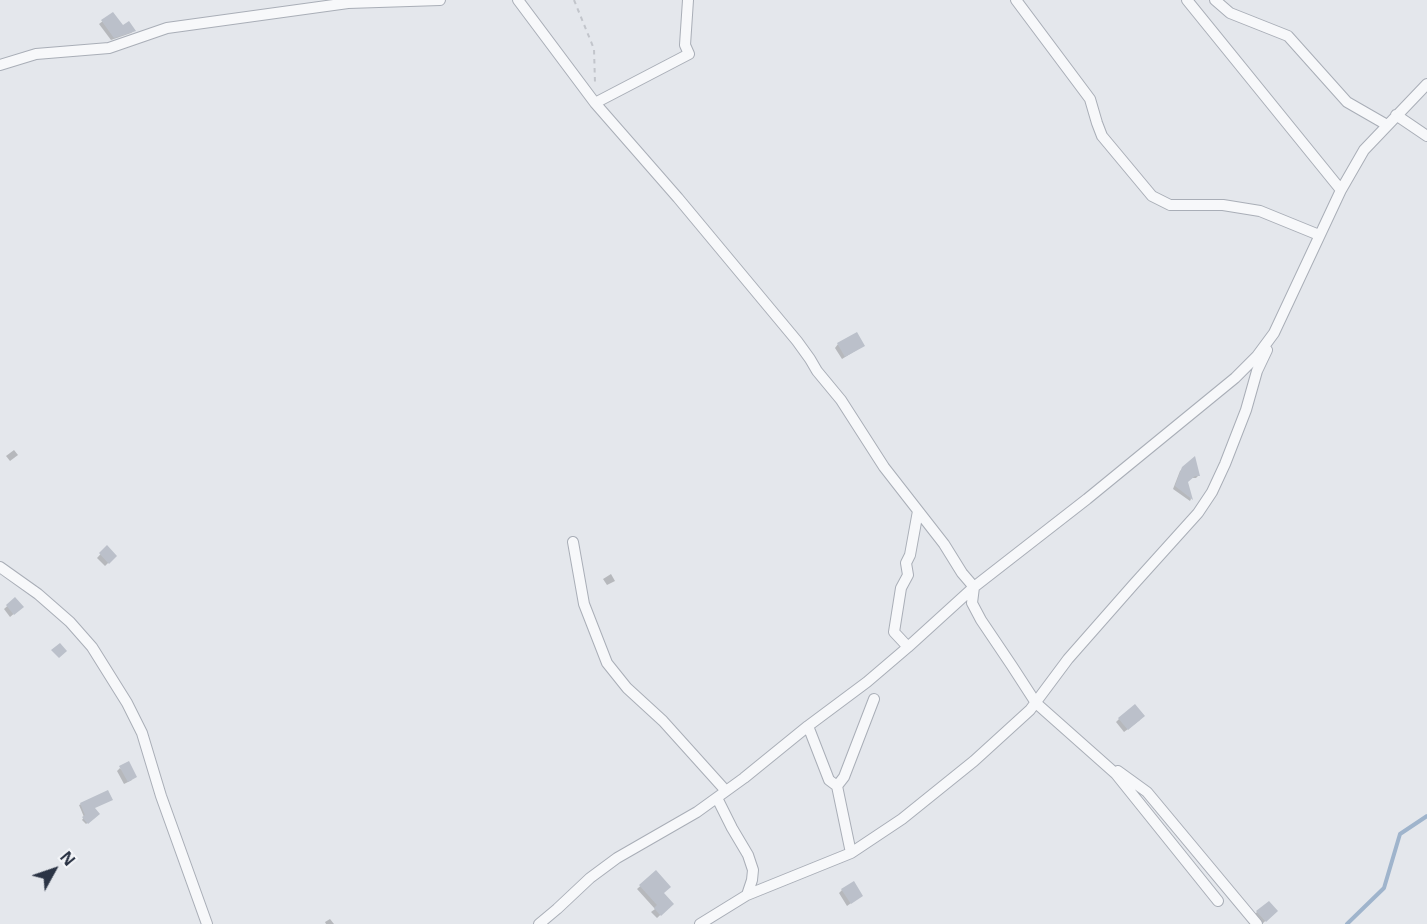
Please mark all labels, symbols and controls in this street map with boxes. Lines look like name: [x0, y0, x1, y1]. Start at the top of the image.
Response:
north arrow: [24, 840, 84, 900]
text: N: [55, 846, 80, 870]

